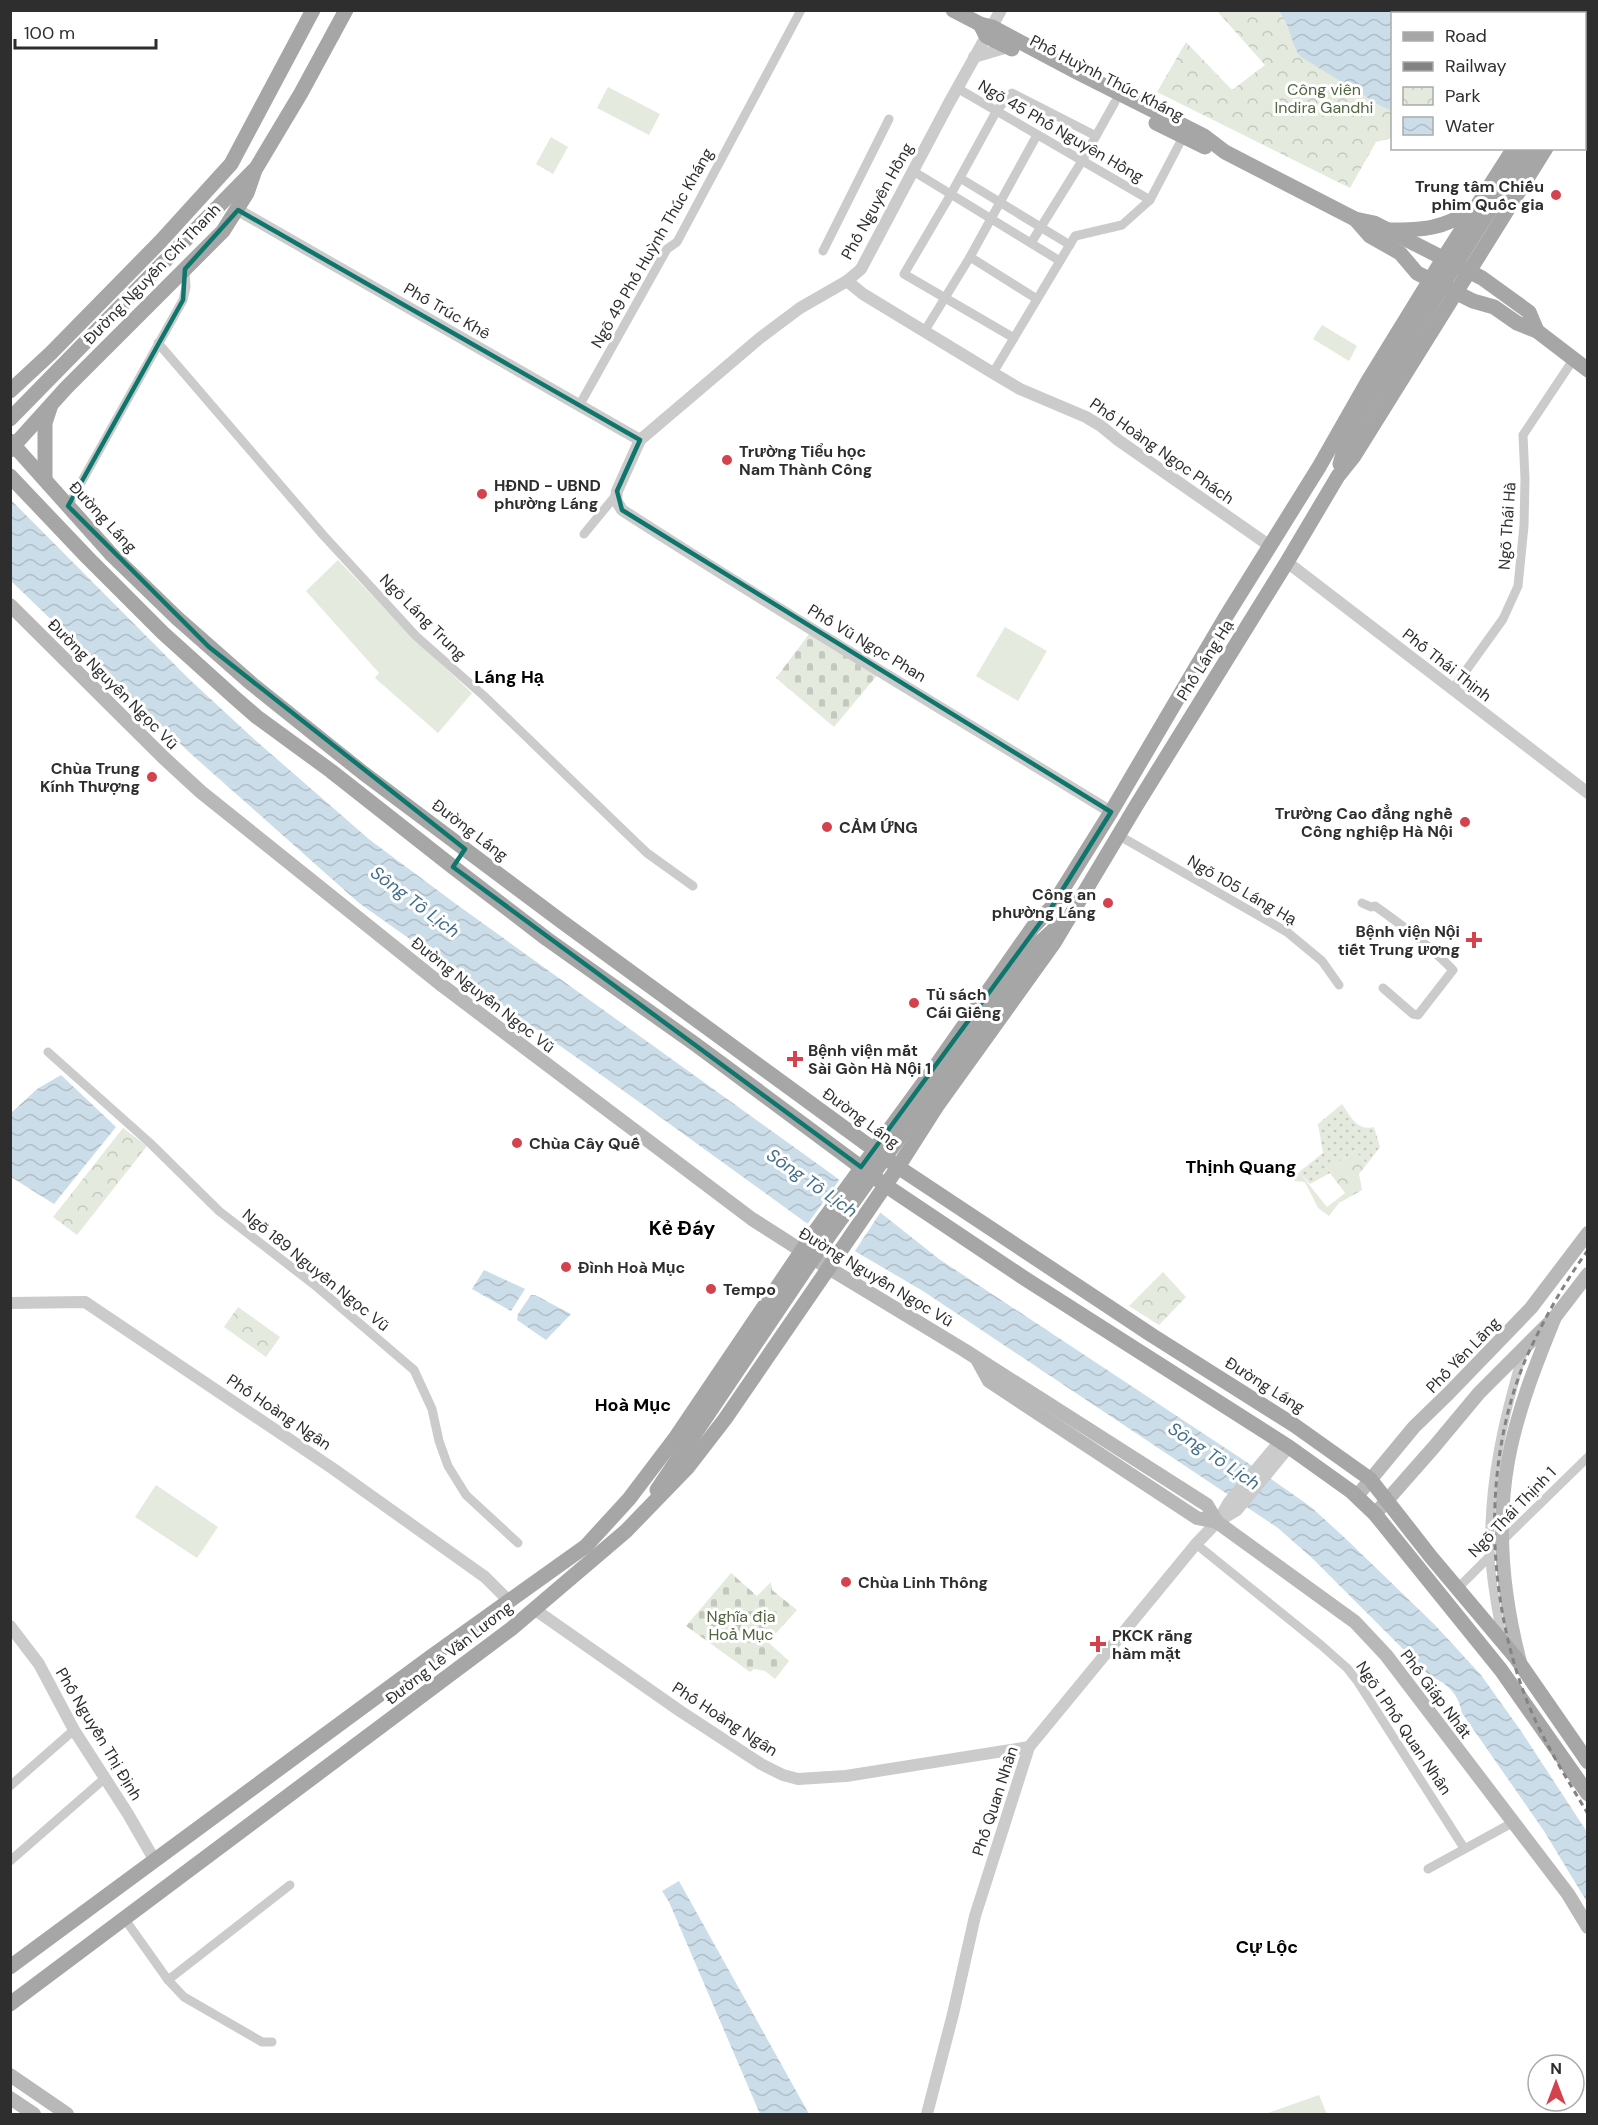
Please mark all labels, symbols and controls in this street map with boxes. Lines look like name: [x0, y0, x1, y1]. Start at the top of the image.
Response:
scale bar: [15, 12, 156, 50]
legend: [1391, 12, 1586, 150]
text: 100 m: [24, 21, 75, 45]
text: Road: [1445, 24, 1487, 48]
street label: Phố Huỳnh Thúc Kháng: [1027, 30, 1188, 126]
text: Railway: [1445, 54, 1507, 78]
street label: Ngõ 45 Phố Nguyên Hồng: [974, 75, 1148, 187]
park label: Công viên Indira Gandhi: [1275, 79, 1373, 118]
text: Park: [1445, 84, 1481, 108]
text: Water: [1445, 114, 1495, 138]
street label: Phố Nguyên Hồng: [836, 139, 918, 263]
street label: Ngõ 49 Phố Huỳnh Thúc Kháng: [586, 144, 718, 352]
place label: Trung tâm Chiếu phim Quốc gia: [1415, 176, 1544, 215]
marker: Trung tâm Chiếu phim Quốc gia: [1549, 188, 1563, 202]
street label: Đường Nguyễn Chí Thanh: [79, 199, 225, 349]
street label: Phố Trúc Khê: [400, 278, 494, 344]
street label: Phố Hoàng Ngọc Phách: [1086, 393, 1238, 509]
place label: Trường Tiểu học Nam Thành Công: [739, 441, 872, 480]
marker: Trường Tiểu học Nam Thành Công: [720, 453, 734, 467]
place label: HĐND - UBND phường Láng: [494, 475, 601, 514]
street label: Đường Láng: [65, 477, 141, 557]
street label: Ngõ Thái Hà: [1493, 481, 1521, 571]
marker: HĐND - UBND phường Láng: [475, 487, 489, 501]
street label: Ngõ Láng Trung: [375, 569, 471, 665]
street label: Phố Vũ Ngọc Phan: [804, 599, 930, 687]
street label: Đường Nguyễn Ngọc Vũ: [43, 614, 183, 754]
street label: Phố Láng Hạ: [1172, 616, 1238, 704]
street label: Phố Thái Thịnh: [1398, 624, 1496, 706]
district label: Láng Hạ: [474, 665, 545, 689]
place label: Chùa Trung Kính Thượng: [40, 758, 140, 797]
marker: Chùa Trung Kính Thượng: [145, 770, 159, 784]
street label: Đường Láng: [428, 794, 512, 866]
place label: Trường Cao đẳng nghề Công nghiệp Hà Nội: [1275, 803, 1453, 842]
marker: Trường Cao đẳng nghề Công nghiệp Hà Nội: [1458, 815, 1472, 829]
place label: CẢM ỨNG: [839, 817, 918, 838]
marker: CẢM ỨNG: [820, 820, 834, 834]
street label: Ngõ 105 Láng Hạ: [1184, 850, 1300, 930]
water label: Sông Tô Lịch: [366, 861, 464, 943]
place label: Công an phường Láng: [992, 884, 1096, 923]
marker: Công an phường Láng: [1101, 896, 1115, 910]
place label: Bệnh viện Nội tiết Trung ương: [1338, 921, 1460, 960]
marker: Bệnh viện Nội tiết Trung ương: [1465, 931, 1483, 949]
street label: Đường Nguyễn Ngọc Vũ: [407, 932, 559, 1058]
place label: Tủ sách Cái Giếng: [926, 984, 1001, 1023]
marker: Tủ sách Cái Giếng: [907, 996, 921, 1010]
place label: Bệnh viện mắt Sài Gòn Hà Nội 1: [808, 1040, 931, 1079]
marker: Bệnh viện mắt Sài Gòn Hà Nội 1: [786, 1050, 804, 1068]
street label: Đường Láng: [818, 1083, 904, 1153]
place label: Chùa Cây Quế: [529, 1133, 640, 1154]
marker: Chùa Cây Quế: [510, 1136, 524, 1150]
water label: Sông Tô Lịch: [762, 1143, 862, 1223]
district label: Thịnh Quang: [1186, 1155, 1296, 1179]
street label: Ngõ 189 Nguyễn Ngọc Vũ: [238, 1204, 394, 1336]
district label: Kẻ Đáy: [649, 1215, 715, 1241]
street label: Đường Nguyễn Ngọc Vũ: [795, 1222, 957, 1332]
place label: Đình Hoà Mục: [578, 1257, 685, 1278]
marker: Đình Hoà Mục: [559, 1260, 573, 1274]
place label: Tempo: [723, 1279, 776, 1300]
marker: Tempo: [704, 1282, 718, 1296]
street label: Phố Yên Lãng: [1421, 1312, 1505, 1398]
street label: Đường Láng: [1221, 1352, 1309, 1418]
street label: Phố Hoàng Ngân: [223, 1369, 335, 1455]
district label: Hoà Mục: [595, 1393, 671, 1417]
water label: Sông Tô Lịch: [1164, 1417, 1264, 1495]
street label: Ngõ Thái Thịnh 1: [1464, 1462, 1560, 1562]
place label: Chùa Linh Thông: [858, 1572, 988, 1593]
marker: Chùa Linh Thông: [839, 1575, 853, 1589]
street label: Đường Lê Văn Lương: [381, 1597, 517, 1709]
park label: Nghĩa địa Hoả Mục: [707, 1606, 775, 1645]
place label: PKCK răng hàm mặt: [1112, 1625, 1193, 1664]
marker: PKCK răng hàm mặt: [1089, 1635, 1107, 1653]
street label: Phố Giáp Nhất: [1396, 1645, 1476, 1743]
street label: Ngõ 1 Phố Quan Nhân: [1351, 1657, 1457, 1799]
street label: Phố Nguyễn Thị Định: [51, 1664, 147, 1804]
street label: Phố Hoàng Ngân: [668, 1677, 782, 1761]
street label: Phố Quan Nhân: [967, 1744, 1023, 1858]
district label: Cự Lộc: [1236, 1935, 1298, 1959]
north arrow: [1526, 2053, 1586, 2113]
text: N: [1550, 2058, 1562, 2079]

